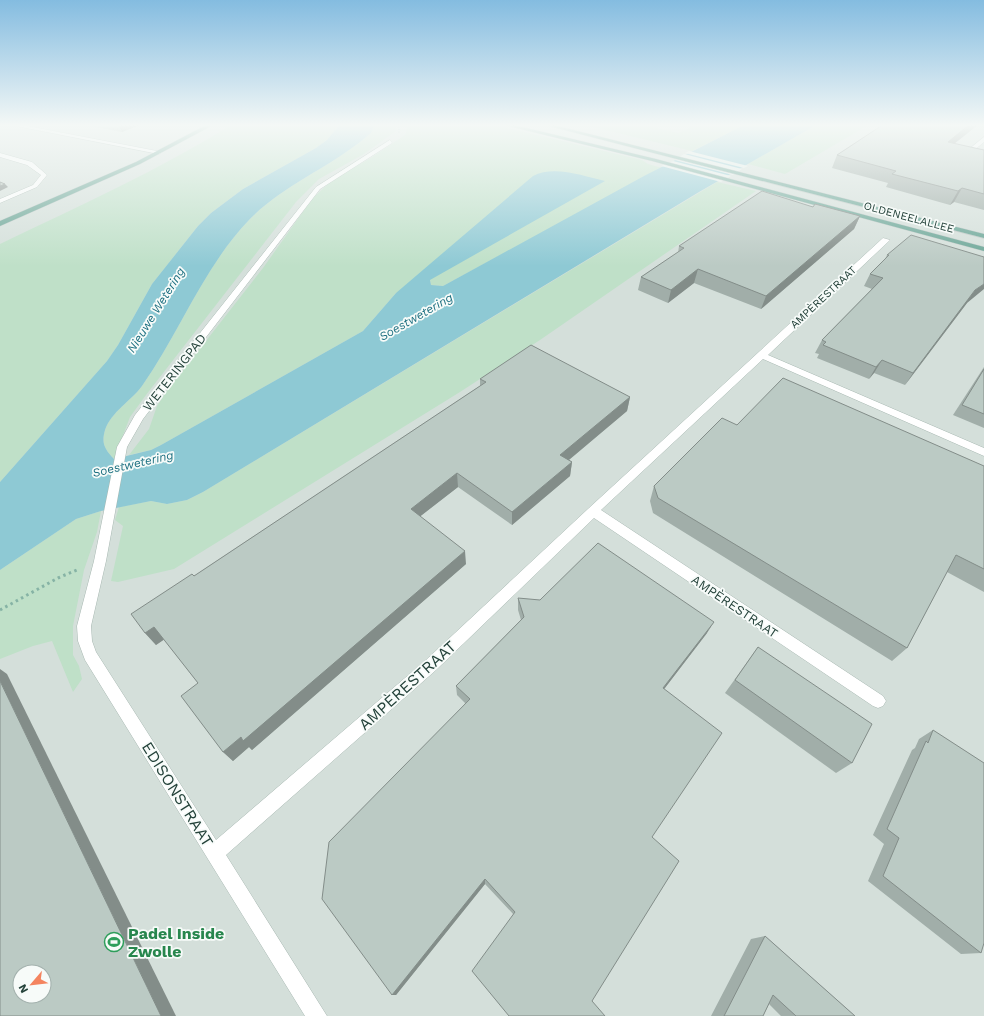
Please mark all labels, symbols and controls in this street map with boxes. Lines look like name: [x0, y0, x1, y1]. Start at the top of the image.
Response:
street label: OLDENEELALLEE: [862, 199, 955, 236]
street label: AMPÈRESTRAAT: [787, 262, 859, 331]
water label: Nieuwe Wetering: [124, 265, 188, 355]
water label: Soestwetering: [377, 290, 455, 344]
street label: WETERINGPAD: [140, 331, 209, 414]
water label: Soestwetering: [91, 448, 175, 480]
street label: AMPÈRESTRAAT: [689, 571, 782, 641]
street label: AMPÈRESTRAAT: [355, 636, 460, 734]
street label: EDISONSTRAAT: [138, 738, 218, 850]
place label: Padel Inside Zwolle: [128, 924, 224, 961]
sports icon: Padel Inside Zwolle: [103, 931, 125, 953]
north arrow: [12, 964, 52, 1004]
text: N: [16, 982, 31, 995]

